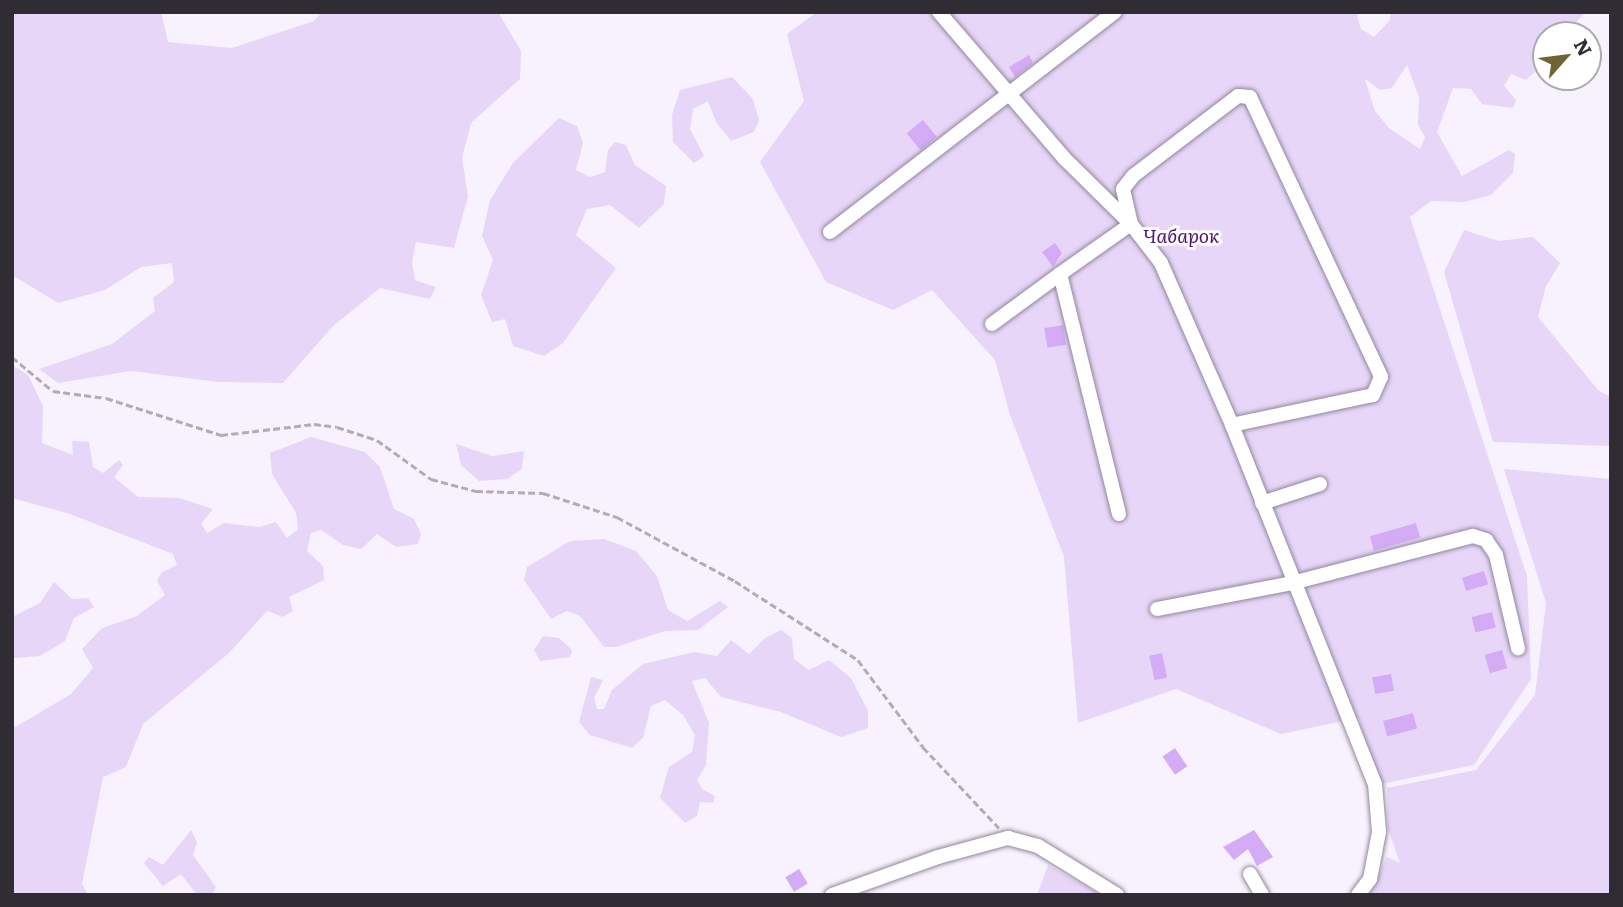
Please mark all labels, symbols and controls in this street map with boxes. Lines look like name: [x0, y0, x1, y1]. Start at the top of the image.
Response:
north arrow: [1532, 21, 1602, 91]
text: N: [1568, 33, 1600, 61]
park label: Чабарок: [1143, 225, 1219, 247]

